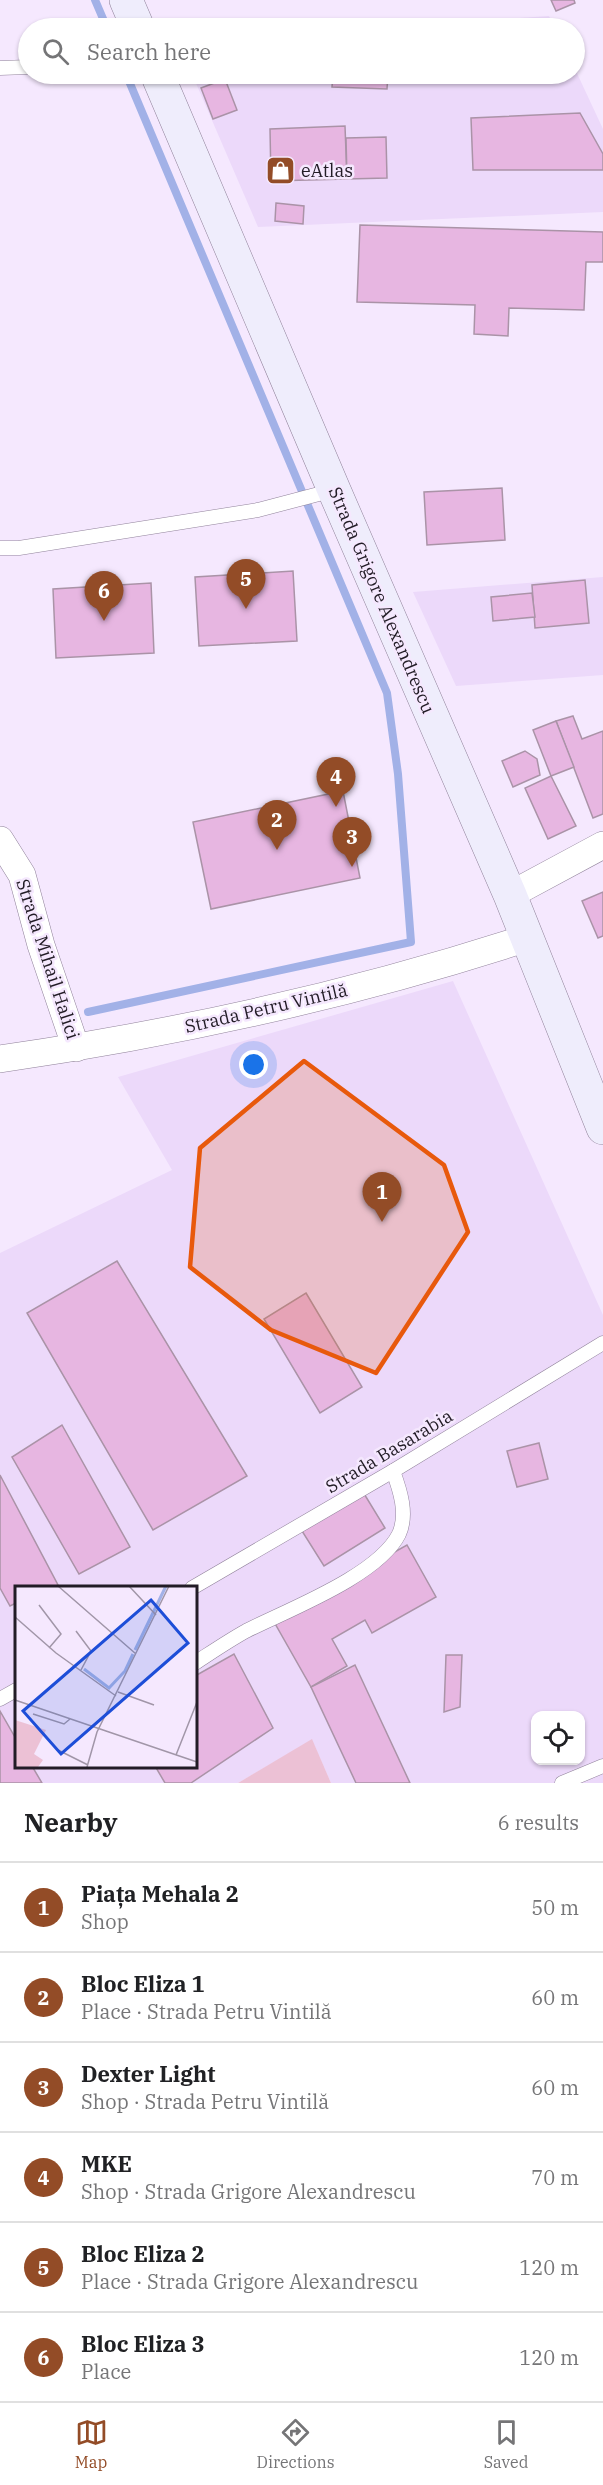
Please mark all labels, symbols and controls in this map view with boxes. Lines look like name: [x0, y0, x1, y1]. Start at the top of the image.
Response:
search box: [18, 18, 585, 84]
icon: search: [39, 35, 72, 68]
text: Search here: [87, 37, 211, 66]
shop icon: eAtlas: [264, 154, 296, 186]
place label: eAtlas: [301, 159, 353, 182]
street label: Strada Grigore Alexandrescu: [324, 483, 440, 717]
pin: 5: [226, 560, 266, 609]
pin: 6: [84, 572, 124, 621]
pin: 4: [316, 758, 356, 807]
pin: 2: [258, 800, 296, 850]
pin: 3: [332, 818, 372, 867]
street label: Strada Mihail Halici: [11, 876, 85, 1042]
street label: Strada Petru Vintilă: [182, 978, 350, 1038]
your location: [239, 1050, 268, 1079]
pin: 1: [362, 1172, 401, 1222]
street label: Strada Basarabia: [321, 1404, 457, 1498]
inset map: [15, 1586, 196, 1768]
map controls: [531, 1711, 585, 1765]
button: locate: [531, 1711, 585, 1765]
text: Nearby: [24, 1805, 118, 1839]
text: 6 results: [498, 1809, 579, 1836]
text: Piața Mehala 2: [81, 1879, 239, 1908]
text: 1: [38, 1894, 50, 1921]
text: 50 m: [531, 1894, 579, 1921]
text: Shop: [81, 1908, 129, 1935]
text: Bloc Eliza 1: [81, 1969, 205, 1998]
text: 2: [38, 1984, 50, 2011]
text: 60 m: [531, 1984, 579, 2011]
text: Place · Strada Petru Vintilă: [81, 1998, 332, 2025]
text: Dexter Light: [81, 2059, 216, 2088]
text: 3: [38, 2074, 50, 2101]
text: 60 m: [531, 2074, 579, 2101]
text: Shop · Strada Petru Vintilă: [81, 2088, 329, 2115]
text: MKE: [81, 2149, 132, 2178]
text: 4: [38, 2164, 50, 2191]
text: 70 m: [531, 2164, 579, 2191]
text: Shop · Strada Grigore Alexandrescu: [81, 2178, 416, 2205]
text: Bloc Eliza 2: [81, 2239, 205, 2268]
text: 5: [38, 2254, 50, 2281]
text: 120 m: [519, 2254, 579, 2281]
text: Place · Strada Grigore Alexandrescu: [81, 2268, 418, 2295]
text: Bloc Eliza 3: [81, 2329, 205, 2358]
text: 6: [38, 2344, 50, 2371]
text: 120 m: [519, 2344, 579, 2371]
text: Place: [81, 2358, 131, 2385]
tab: Map: [75, 2416, 108, 2472]
tab: Directions: [257, 2416, 335, 2472]
tab: Saved: [484, 2416, 528, 2472]

